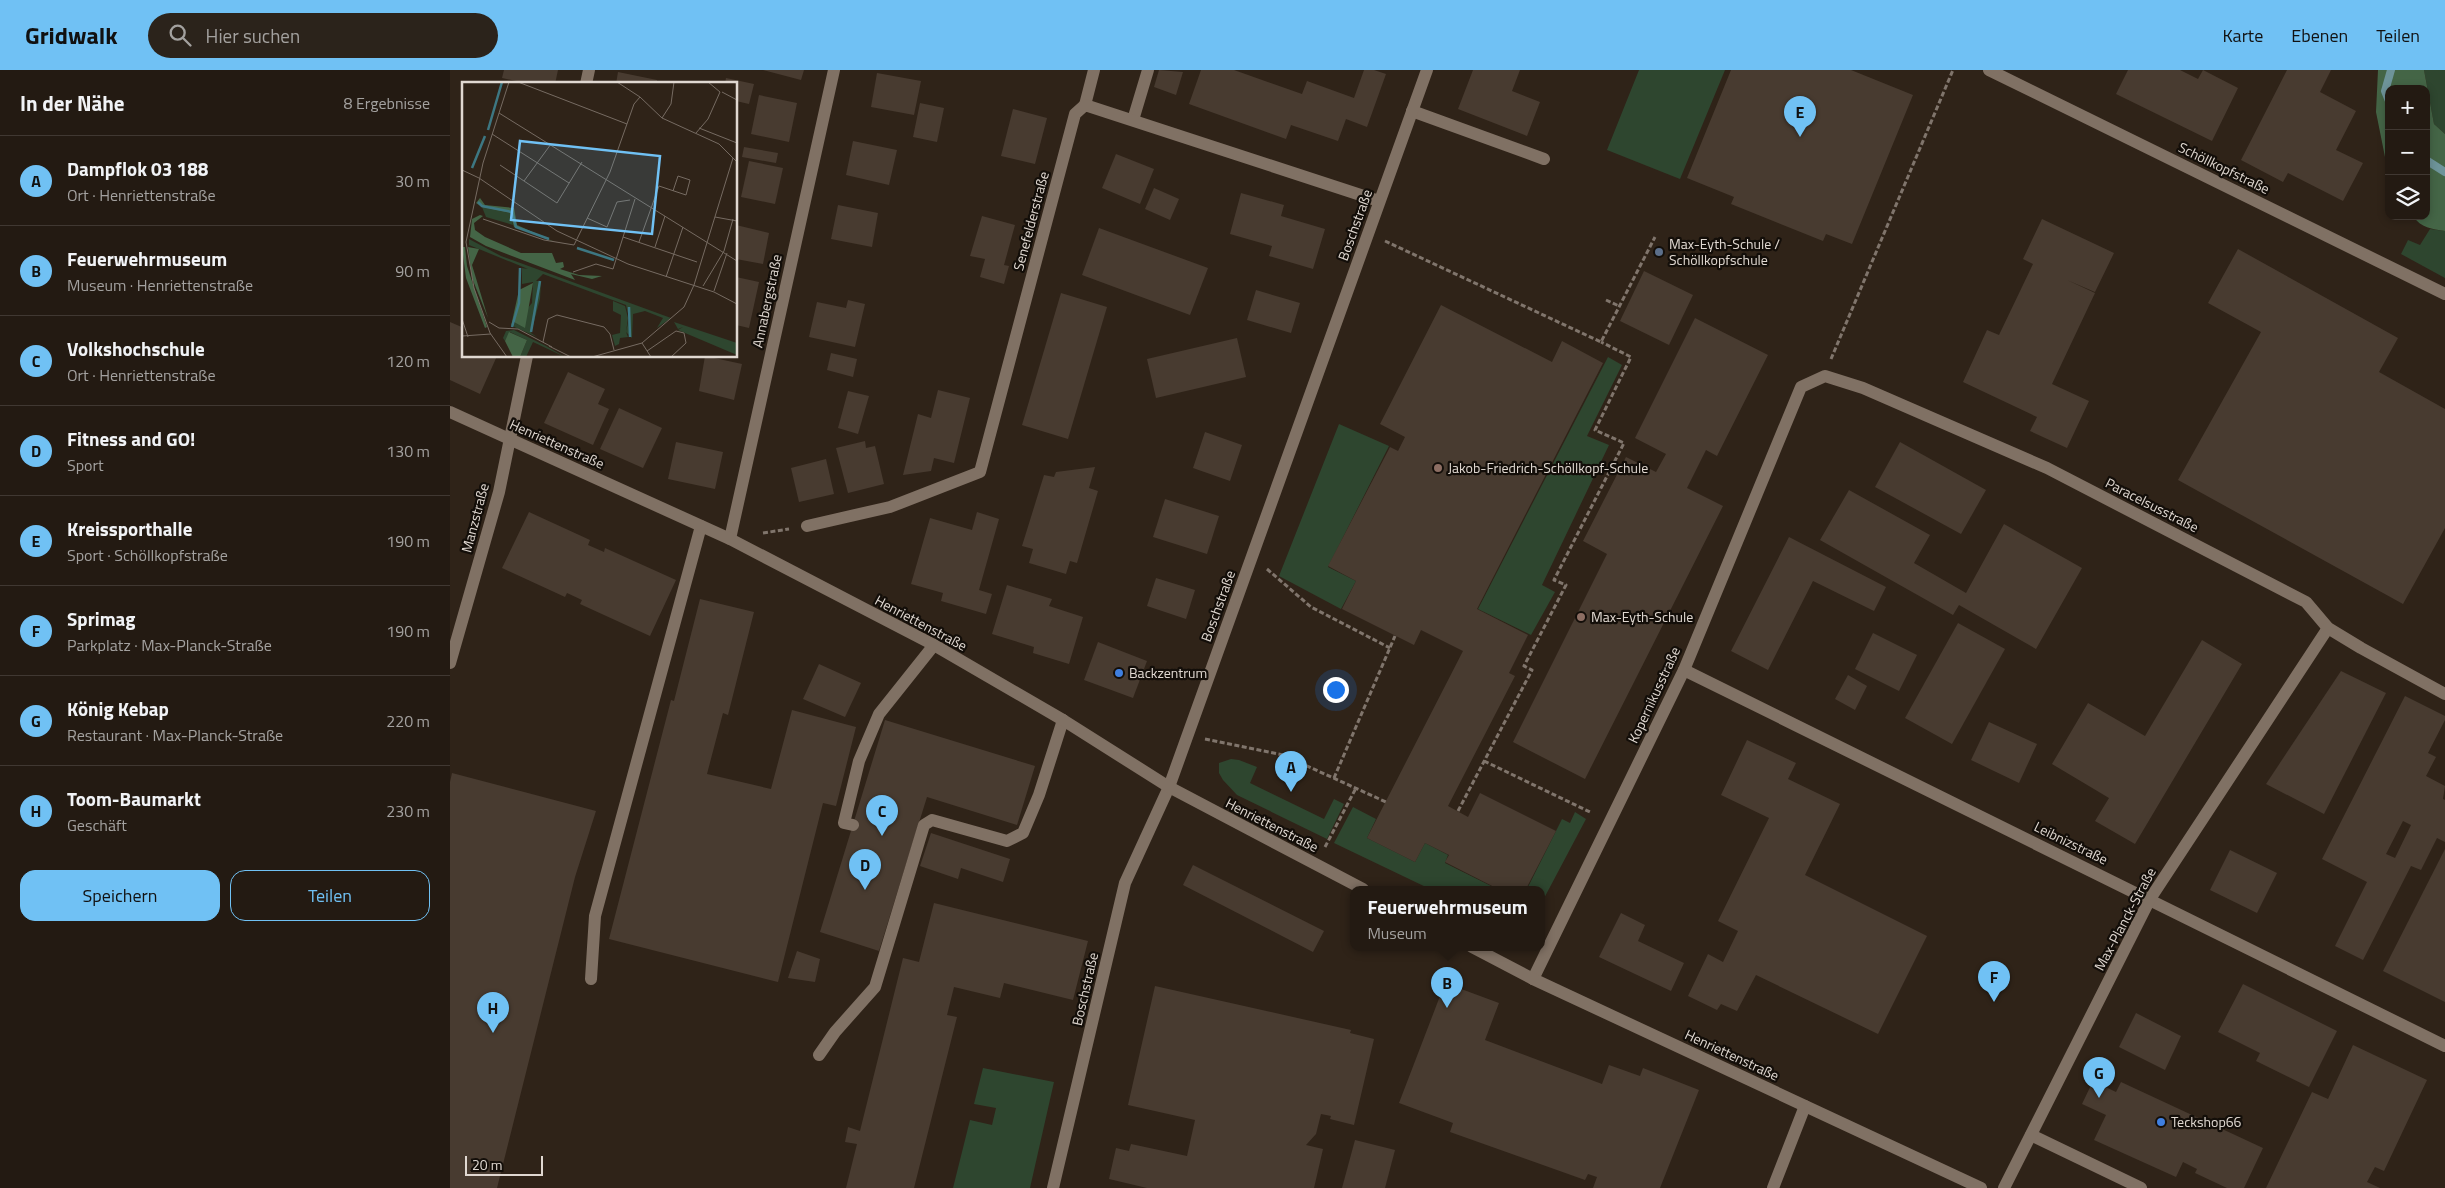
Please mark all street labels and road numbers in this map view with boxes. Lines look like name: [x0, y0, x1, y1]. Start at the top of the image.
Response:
street label: Schöllkopfstraße: [2175, 136, 2273, 199]
street label: Senefelderstraße: [1007, 169, 1054, 273]
street label: Boschstraße: [1332, 186, 1377, 263]
street label: Annabergstraße: [746, 252, 787, 350]
street label: Henriettenstraße: [506, 413, 608, 474]
street label: Paracelsusstraße: [2102, 472, 2203, 537]
street label: Manzstraße: [455, 481, 494, 555]
street label: Boschstraße: [1195, 567, 1240, 644]
street label: Henriettenstraße: [871, 589, 971, 656]
street label: Kopernikusstraße: [1622, 643, 1685, 746]
street label: Henriettenstraße: [1222, 792, 1322, 857]
street label: Leibnizstraße: [2031, 816, 2112, 869]
street label: Max-Planck-Straße: [2088, 863, 2161, 974]
street label: Boschstraße: [1066, 950, 1103, 1028]
street label: Henriettenstraße: [1682, 1024, 1783, 1086]

